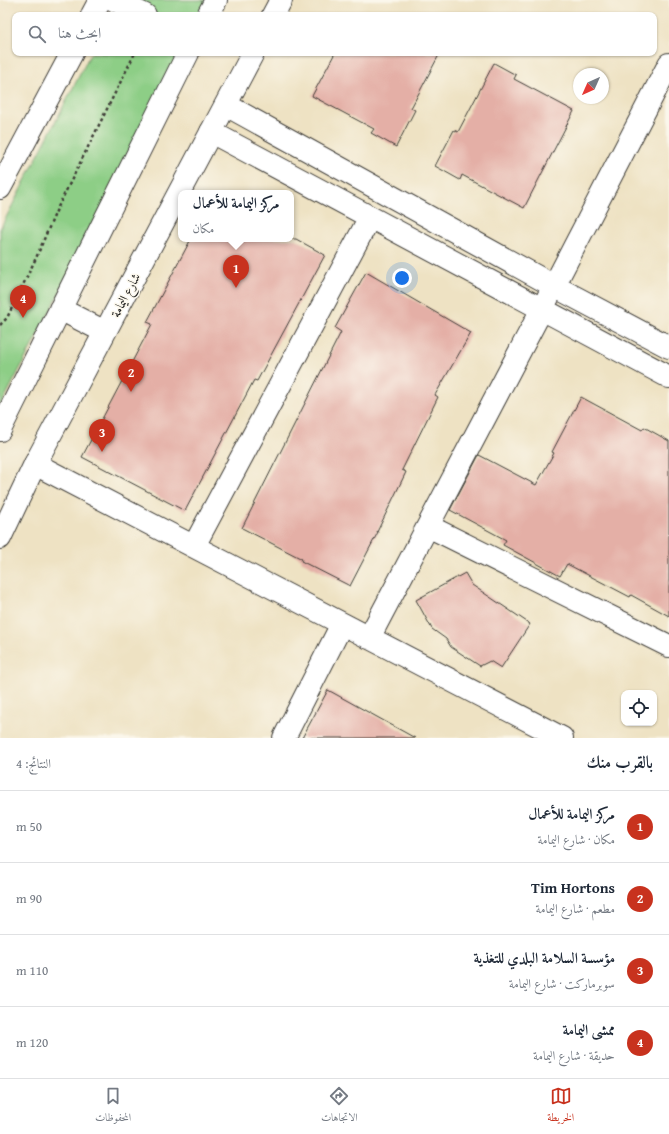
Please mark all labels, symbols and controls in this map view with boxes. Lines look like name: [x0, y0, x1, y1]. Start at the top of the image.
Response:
search box: [12, 12, 657, 56]
text: ابحث هنا: [58, 22, 101, 43]
icon: search: [26, 23, 48, 45]
north arrow: [573, 68, 609, 104]
popup: [178, 190, 294, 242]
text: مركز اليمامة للأعمال: [193, 192, 279, 213]
text: مكان: [193, 219, 214, 238]
pin: 1: [223, 255, 249, 288]
your location: [392, 268, 412, 288]
street label: شارع اليمامة: [106, 270, 147, 322]
pin: 4: [10, 285, 36, 318]
pin: 2: [118, 359, 144, 392]
pin: 3: [89, 419, 115, 452]
map controls: [621, 690, 657, 726]
button: locate: [621, 690, 657, 726]
text: بالقرب منك: [586, 749, 653, 774]
text: النتائج: 4: [16, 754, 51, 773]
text: مركز اليمامة للأعمال: [528, 803, 615, 824]
text: 50 m: [16, 817, 42, 836]
text: 1: [637, 817, 643, 836]
text: مكان · شارع اليمامة: [538, 830, 615, 849]
text: Tim Hortons: [531, 877, 615, 898]
text: 90 m: [16, 889, 42, 908]
text: 2: [637, 889, 643, 908]
text: مطعم · شارع اليمامة: [536, 899, 615, 918]
text: مؤسسة السلامة البلدي للتغذية: [474, 947, 615, 968]
text: 110 m: [16, 961, 48, 980]
text: 3: [637, 961, 643, 980]
text: سوبرماركت · شارع اليمامة: [509, 974, 615, 993]
text: ممشى اليمامة: [562, 1019, 615, 1040]
text: 120 m: [16, 1033, 48, 1052]
text: 4: [637, 1033, 643, 1052]
text: حديقة · شارع اليمامة: [533, 1046, 615, 1065]
tab: المحفوظات: [95, 1085, 131, 1128]
tab: الاتجاهات: [321, 1085, 358, 1128]
tab: الخريطة: [547, 1085, 574, 1128]

